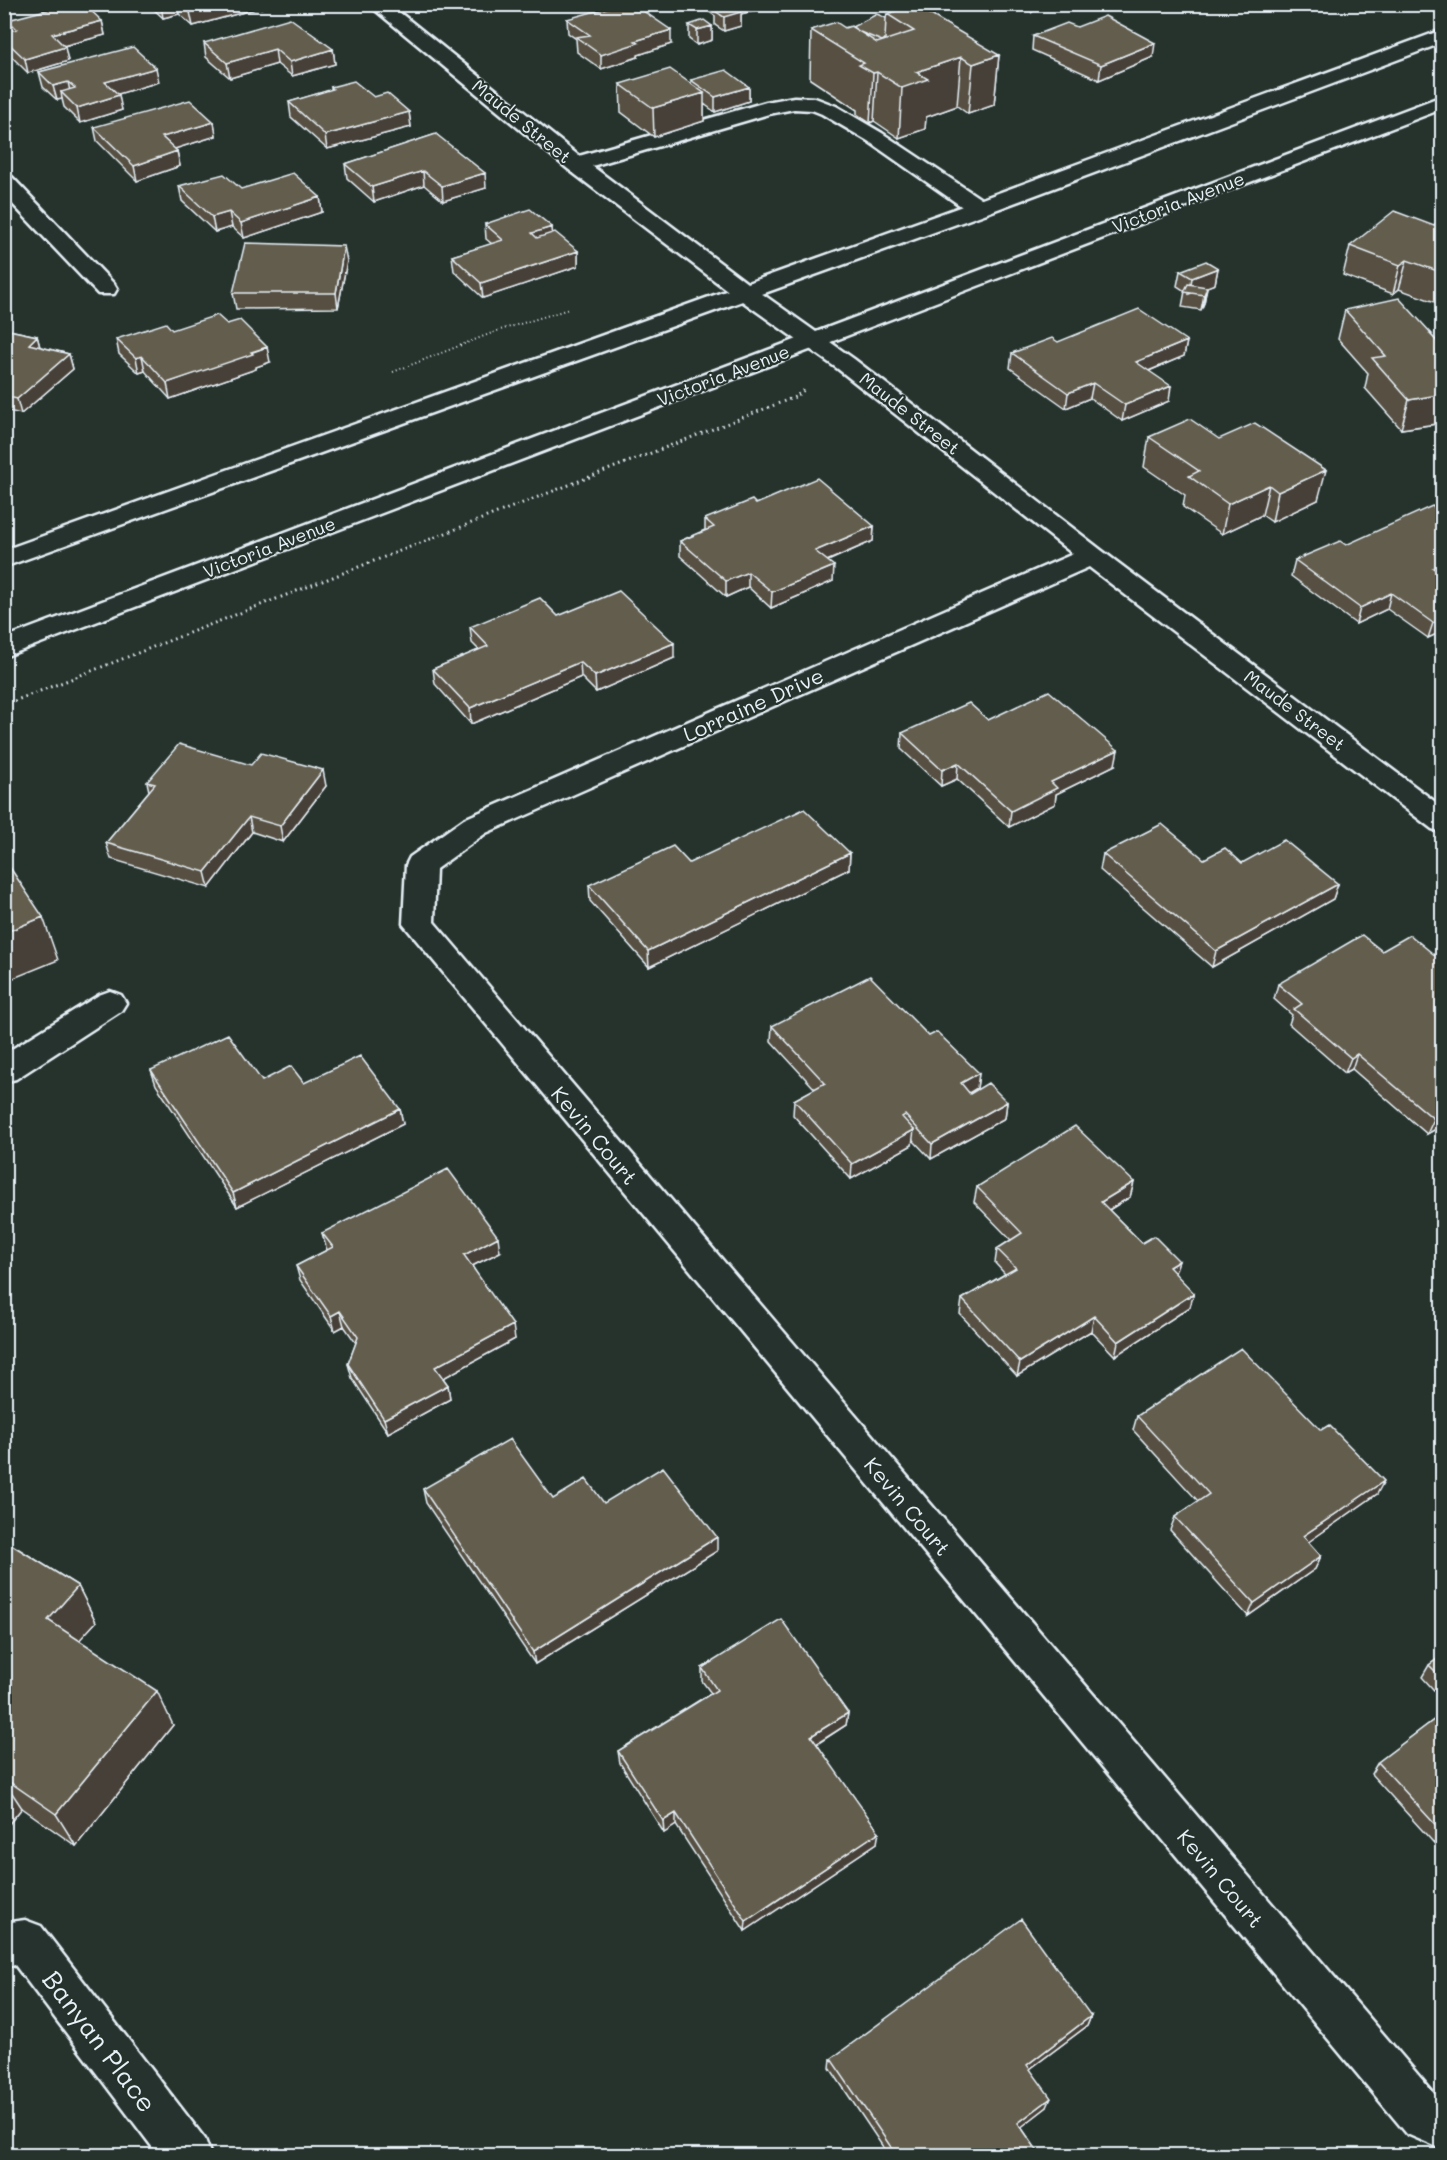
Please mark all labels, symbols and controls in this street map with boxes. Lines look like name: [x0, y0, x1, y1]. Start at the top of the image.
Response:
street label: Maude Street: [467, 74, 577, 168]
street label: Victoria Avenue: [1108, 166, 1248, 238]
street label: Victoria Avenue: [653, 339, 793, 411]
street label: Maude Street: [855, 366, 965, 460]
street label: Victoria Avenue: [199, 511, 339, 583]
street label: Lorraine Drive: [679, 661, 827, 747]
street label: Maude Street: [1239, 664, 1351, 756]
street label: Kevin Court: [546, 1080, 644, 1190]
street label: Kevin Court: [859, 1451, 957, 1561]
street label: Kevin Court: [1172, 1823, 1270, 1933]
street label: Banyan Place: [35, 1963, 165, 2119]

